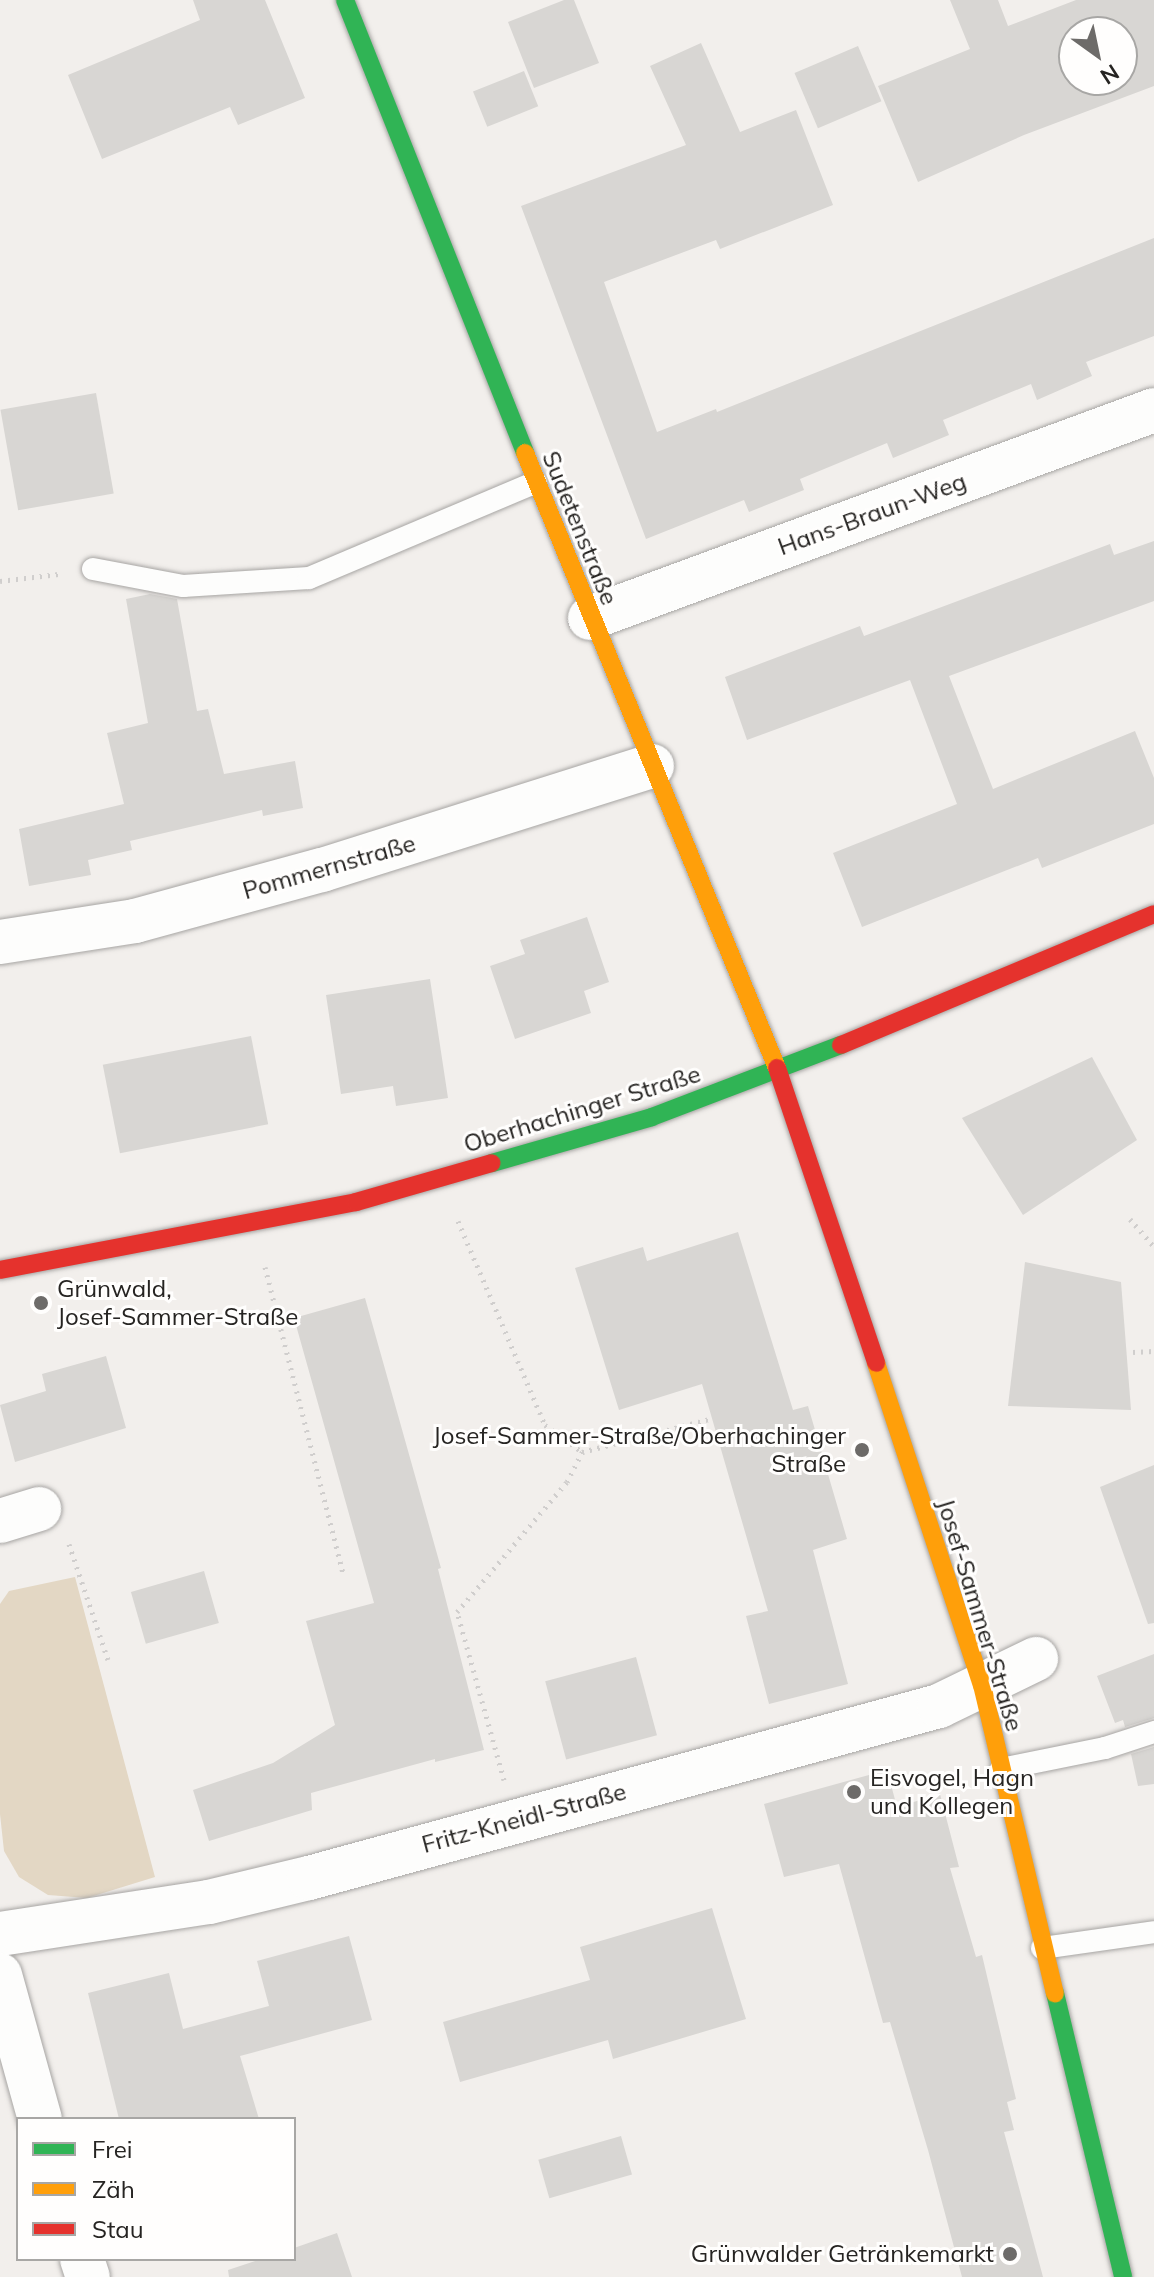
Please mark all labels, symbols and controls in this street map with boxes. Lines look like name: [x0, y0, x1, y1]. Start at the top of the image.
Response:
north arrow: [1058, 16, 1138, 96]
text: N: [1095, 58, 1125, 91]
street label: Sudetenstraße: [536, 447, 624, 609]
street label: Hans-Braun-Weg: [774, 467, 970, 561]
street label: Pommernstraße: [239, 829, 419, 905]
street label: Oberhachinger Straße: [460, 1059, 704, 1159]
place label: Grünwald, Josef-Sammer-Straße: [57, 1275, 298, 1331]
marker: Grünwald, Josef-Sammer-Straße: [32, 1294, 50, 1312]
place label: Josef-Sammer-Straße/Oberhachinger Straße: [433, 1422, 846, 1478]
marker: Josef-Sammer-Straße/Oberhachinger Straße: [853, 1441, 871, 1459]
street label: Josef-Sammer-Straße: [931, 1495, 1029, 1735]
place label: Eisvogel, Hagn und Kollegen: [870, 1764, 1034, 1820]
street label: Fritz-Kneidl-Straße: [419, 1777, 629, 1859]
marker: Eisvogel, Hagn und Kollegen: [845, 1783, 863, 1801]
legend: [16, 2117, 296, 2261]
text: Frei: [92, 2134, 133, 2164]
text: Zäh: [92, 2174, 135, 2204]
text: Stau: [92, 2214, 144, 2244]
place label: Grünwalder Getränkemarkt: [691, 2240, 994, 2268]
marker: Grünwalder Getränkemarkt: [1001, 2245, 1019, 2263]

